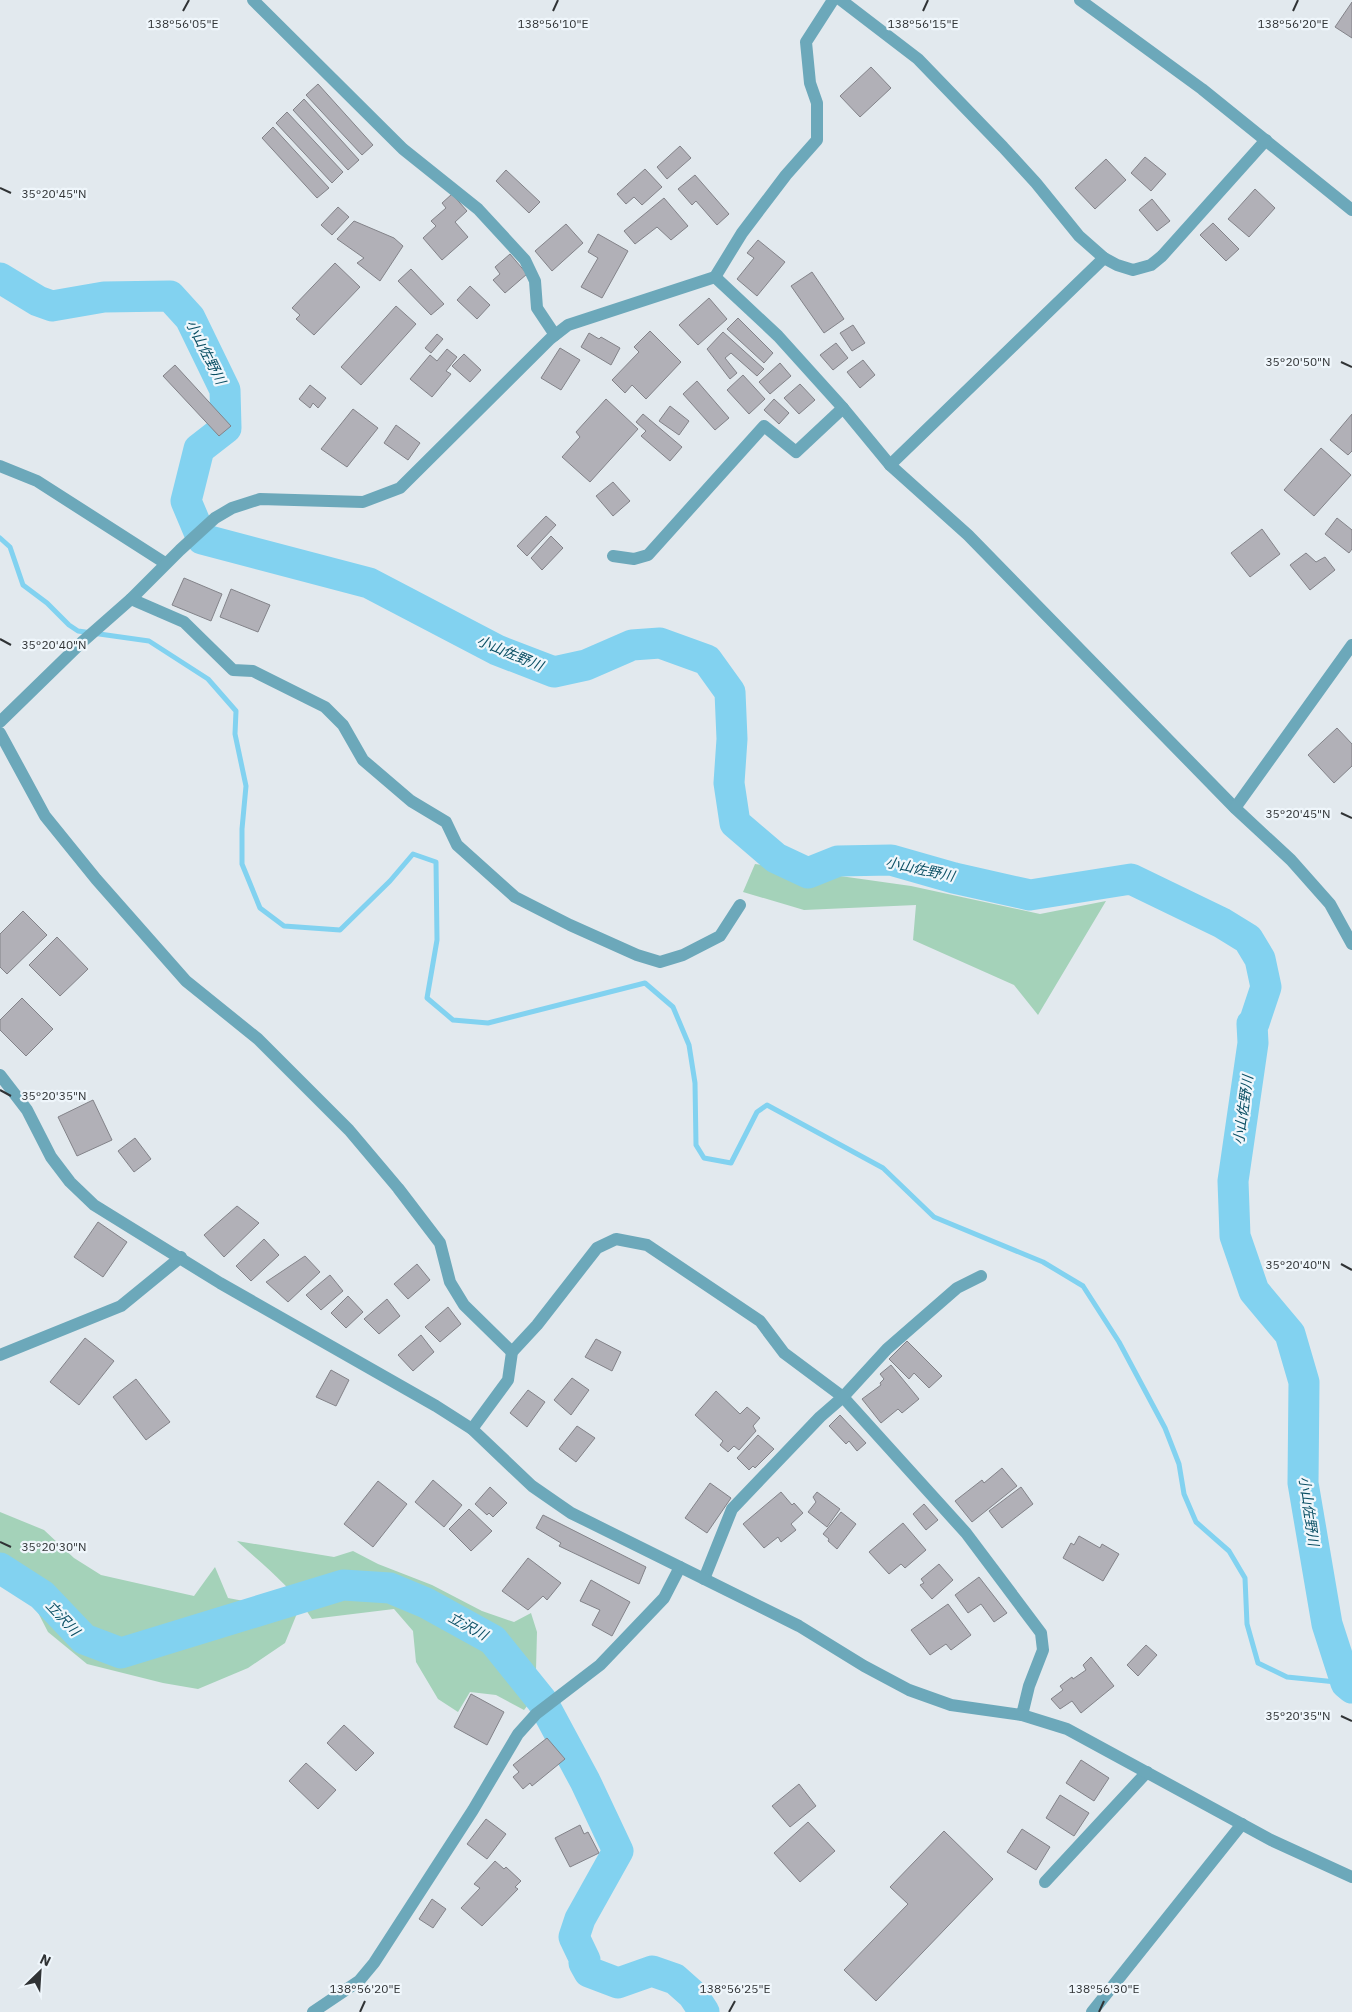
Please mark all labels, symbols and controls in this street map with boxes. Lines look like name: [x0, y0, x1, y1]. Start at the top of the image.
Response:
text: 138°56'05"E: [148, 16, 218, 31]
text: 138°56'10"E: [518, 16, 588, 31]
text: 138°56'15"E: [888, 16, 958, 31]
text: 138°56'20"E: [1258, 16, 1328, 31]
text: 35°20'45"N: [21, 186, 87, 201]
water label: 小山佐野川: [182, 317, 231, 389]
text: 35°20'50"N: [1265, 354, 1331, 369]
water label: 小山佐野川: [474, 631, 548, 676]
text: 35°20'40"N: [21, 637, 87, 652]
text: 35°20'45"N: [1265, 806, 1331, 821]
water label: 小山佐野川: [884, 853, 958, 885]
water label: 小山佐野川: [1229, 1072, 1257, 1146]
text: 35°20'35"N: [21, 1088, 87, 1103]
text: 35°20'40"N: [1265, 1257, 1331, 1272]
water label: 小山佐野川: [1295, 1475, 1323, 1549]
text: 35°20'30"N: [21, 1539, 87, 1554]
water label: 立沢川: [42, 1597, 85, 1641]
water label: 立沢川: [445, 1608, 492, 1645]
text: 35°20'35"N: [1265, 1708, 1331, 1723]
north arrow: [15, 1947, 65, 1997]
text: N: [37, 1950, 54, 1971]
text: 138°56'20"E: [330, 1981, 400, 1996]
text: 138°56'25"E: [700, 1981, 770, 1996]
text: 138°56'30"E: [1069, 1981, 1139, 1996]

